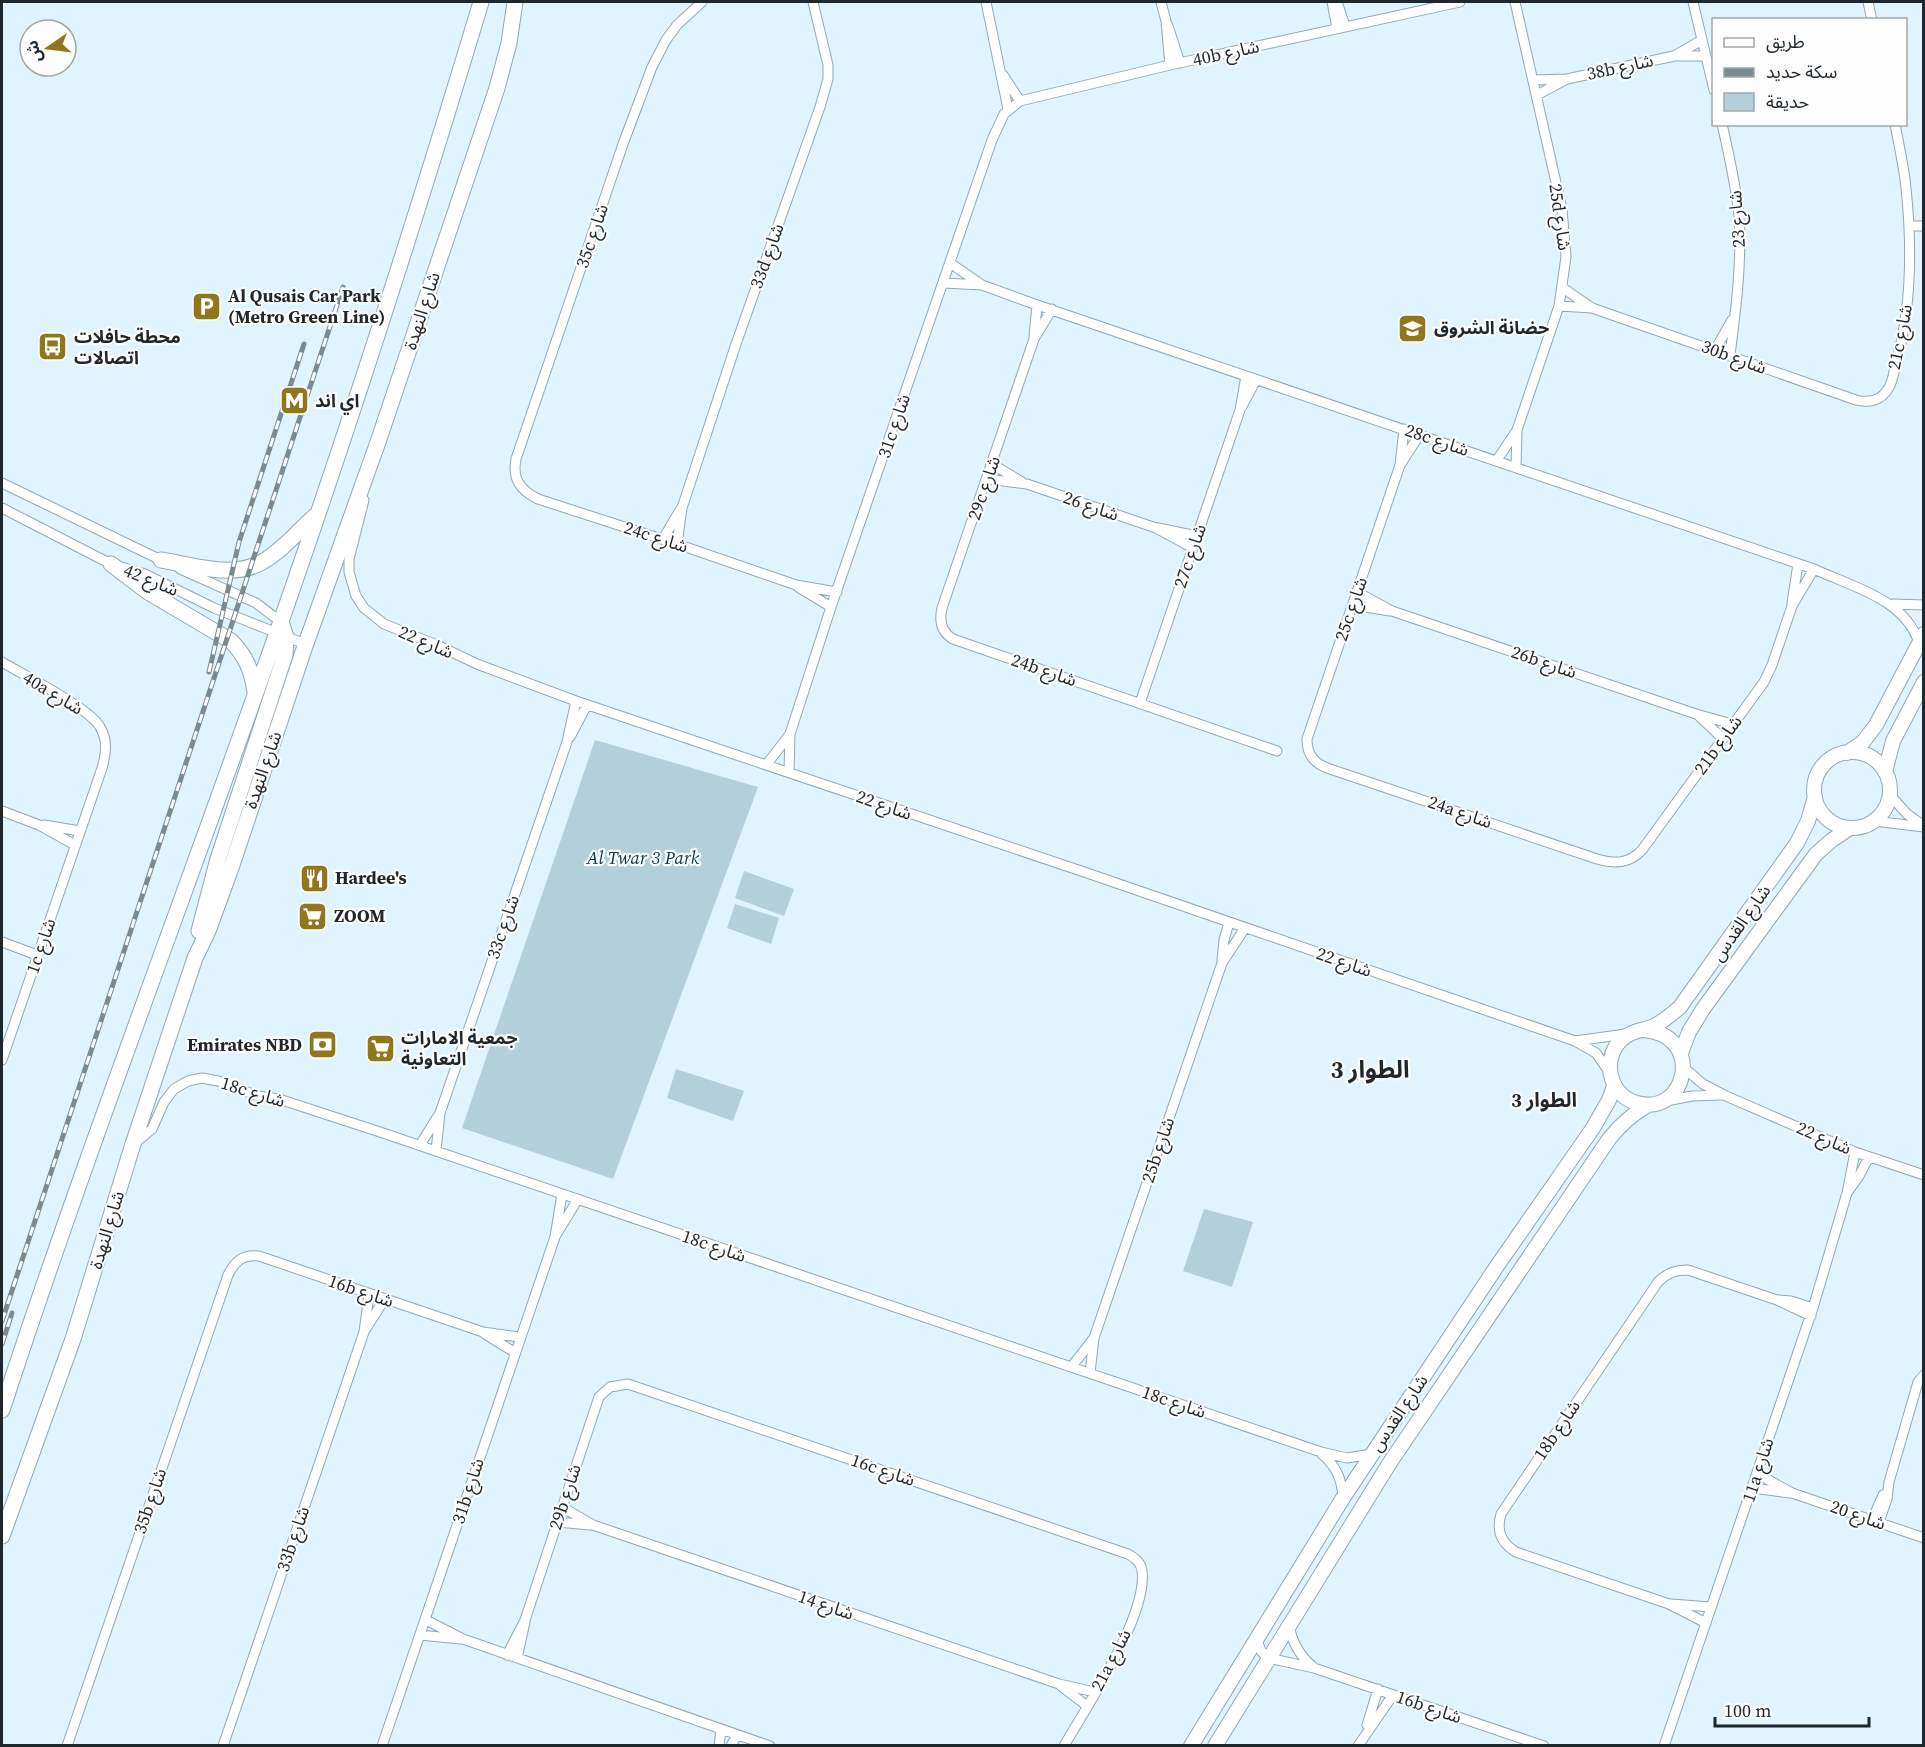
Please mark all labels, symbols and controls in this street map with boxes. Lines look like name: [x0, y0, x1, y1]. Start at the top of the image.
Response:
north arrow: [18, 18, 78, 78]
legend: [1712, 18, 1907, 126]
text: طريق: [1766, 29, 1805, 54]
street label: 40b شارع: [1190, 33, 1262, 74]
text: ش: [20, 38, 47, 65]
street label: 38b شارع: [1584, 47, 1656, 88]
text: سكة حديد: [1766, 59, 1837, 84]
text: حديقة: [1766, 89, 1809, 114]
street label: 25d شارع: [1541, 182, 1578, 252]
street label: شارع 23: [1722, 189, 1753, 248]
street label: 35c شارع: [569, 201, 616, 272]
street label: 33d شارع: [743, 220, 792, 293]
street label: شارع النهدة: [397, 269, 448, 354]
place label: Al Qusais Car Park (Metro Green Line): [228, 283, 385, 329]
parking icon: Al Qusais Car Park (Metro Green Line): [191, 290, 223, 322]
street label: 21c شارع: [1881, 302, 1920, 372]
school or university icon: حضانة الشروق: [1397, 312, 1429, 344]
place label: حضانة الشروق: [1434, 315, 1549, 340]
place label: محطة حافلات اتصالات: [74, 324, 181, 370]
bus stop icon: محطة حافلات اتصالات: [37, 331, 69, 363]
street label: 30b شارع: [1697, 333, 1770, 382]
metro station icon: اي اند: [278, 385, 310, 417]
place label: اي اند: [315, 388, 359, 415]
street label: 31c شارع: [871, 391, 918, 462]
street label: 28c شارع: [1401, 417, 1472, 464]
street label: 29c شارع: [961, 453, 1008, 524]
street label: شارع 26: [1059, 484, 1122, 529]
street label: 24c شارع: [620, 514, 691, 561]
street label: 27c شارع: [1167, 521, 1214, 592]
street label: شارع 42: [119, 557, 182, 604]
street label: 25c شارع: [1328, 574, 1375, 645]
street label: شارع 22: [394, 619, 457, 666]
street label: 26b شارع: [1507, 639, 1580, 686]
street label: 24b شارع: [1007, 647, 1080, 694]
street label: 40a شارع: [17, 665, 88, 722]
street label: 21b شارع: [1688, 710, 1749, 781]
street label: شارع النهدة: [238, 728, 289, 813]
street label: شارع 22: [852, 783, 915, 828]
street label: 24a شارع: [1424, 789, 1496, 836]
park label: Al Twar 3 Park: [586, 845, 700, 870]
restaurant icon: Hardee's: [298, 862, 330, 894]
place label: Hardee's: [335, 865, 407, 890]
street label: شارع القدس: [1705, 879, 1778, 967]
street label: 33c شارع: [480, 892, 527, 963]
supermarket icon: ZOOM: [297, 900, 329, 932]
place label: ZOOM: [334, 903, 385, 928]
street label: 1c شارع: [19, 915, 64, 978]
street label: شارع 22: [1312, 940, 1375, 985]
place label: جمعية الامارات التعاونية: [401, 1025, 517, 1071]
bank icon: Emirates NBD: [307, 1029, 339, 1061]
place label: Emirates NBD: [187, 1032, 302, 1057]
supermarket icon: جمعية الامارات التعاونية: [364, 1032, 396, 1064]
district label: الطوار 3: [1330, 1053, 1410, 1086]
street label: 18c شارع: [217, 1070, 288, 1115]
district label: الطوار 3: [1511, 1086, 1577, 1114]
street label: 25b شارع: [1135, 1114, 1182, 1187]
street label: شارع 22: [1792, 1115, 1855, 1162]
street label: شارع النهدة: [83, 1188, 132, 1273]
street label: 18c شارع: [678, 1223, 749, 1270]
street label: 16b شارع: [324, 1268, 397, 1315]
street label: شارع القدس: [1363, 1369, 1435, 1458]
street label: 18c شارع: [1138, 1379, 1209, 1426]
street label: 18b شارع: [1527, 1395, 1588, 1466]
street label: 11a شارع: [1735, 1434, 1782, 1506]
street label: 16c شارع: [847, 1447, 918, 1494]
street label: 31b شارع: [445, 1455, 492, 1528]
street label: 29b شارع: [542, 1461, 589, 1534]
street label: 35b شارع: [127, 1465, 174, 1538]
street label: شارع 20: [1826, 1493, 1889, 1538]
street label: 33b شارع: [270, 1503, 317, 1576]
street label: شارع 14: [794, 1583, 857, 1628]
street label: 21a شارع: [1084, 1624, 1139, 1696]
street label: 16b شارع: [1392, 1684, 1465, 1731]
scale bar: [1715, 1690, 1870, 1728]
text: 100 m: [1724, 1698, 1771, 1723]

